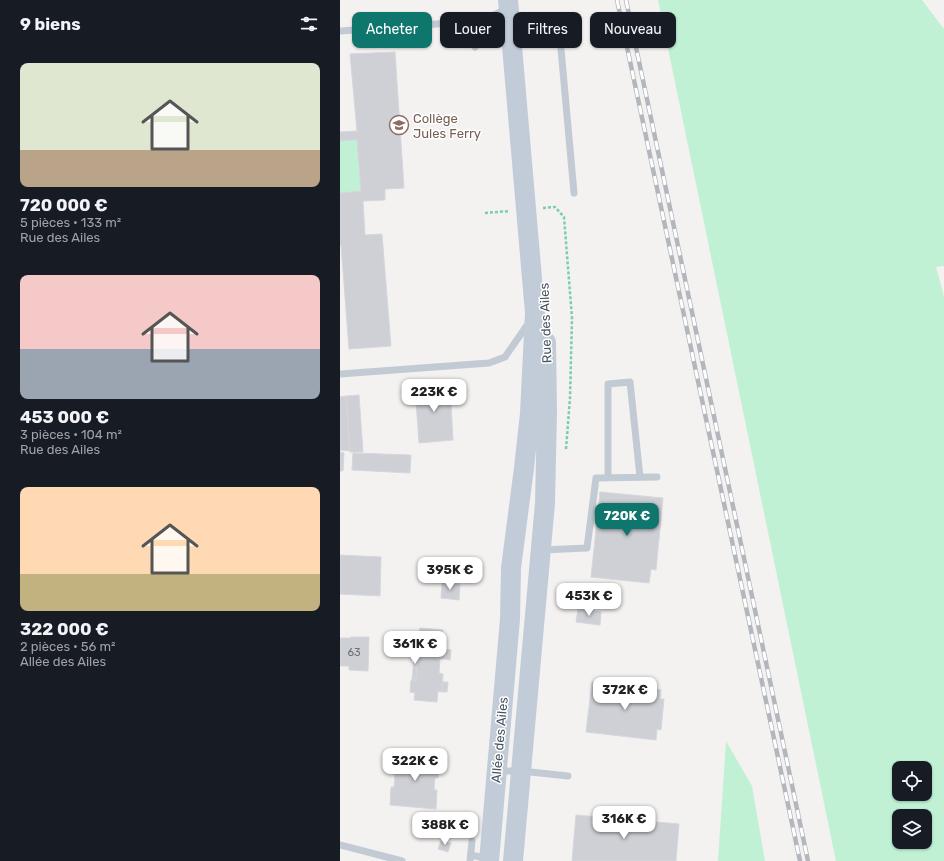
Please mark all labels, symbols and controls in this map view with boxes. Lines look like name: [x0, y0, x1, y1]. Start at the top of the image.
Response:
chip: Acheter: [352, 12, 432, 48]
chip: Louer: [440, 12, 505, 48]
chip: Filtres: [513, 12, 582, 48]
chip: Nouveau: [590, 12, 676, 48]
icon: filters: [298, 13, 320, 35]
text: 9 biens: [20, 14, 81, 34]
icon: home: [134, 89, 206, 161]
place label: Collège Jules Ferry: [413, 111, 481, 141]
school or university icon: Collège Jules Ferry: [388, 114, 410, 136]
text: 720 000 €: [20, 195, 108, 215]
text: 5 pièces · 133 m²: [20, 215, 121, 230]
text: Rue des Ailes: [20, 230, 100, 245]
street label: Rue des Ailes: [537, 282, 554, 363]
icon: home: [134, 301, 206, 373]
pin: 223K €: [401, 379, 467, 413]
text: 223K €: [410, 384, 458, 399]
text: 453 000 €: [20, 407, 109, 427]
text: 3 pièces · 104 m²: [20, 427, 122, 442]
text: Rue des Ailes: [20, 442, 100, 457]
pin: 720K €: [594, 503, 660, 537]
text: 720K €: [604, 508, 650, 523]
icon: home: [134, 513, 206, 585]
pin: 395K €: [417, 557, 483, 591]
text: 395K €: [427, 562, 473, 577]
pin: 453K €: [556, 583, 622, 617]
text: 453K €: [565, 588, 613, 603]
text: 322 000 €: [20, 619, 109, 639]
pin: 361K €: [382, 631, 448, 665]
text: 361K €: [393, 636, 437, 651]
text: 2 pièces · 56 m²: [20, 639, 115, 654]
house number: 63: [347, 646, 361, 659]
text: Allée des Ailes: [20, 654, 106, 669]
pin: 372K €: [592, 677, 658, 711]
text: 372K €: [602, 682, 648, 697]
street label: Allée des Ailes: [488, 696, 511, 784]
pin: 322K €: [382, 748, 448, 782]
text: 322K €: [391, 753, 439, 768]
map controls: [892, 761, 932, 849]
button: locate: [892, 761, 932, 801]
pin: 316K €: [591, 806, 657, 840]
button: layers: [892, 809, 932, 849]
text: 316K €: [602, 811, 646, 826]
pin: 388K €: [412, 812, 478, 846]
text: 388K €: [421, 817, 469, 832]

